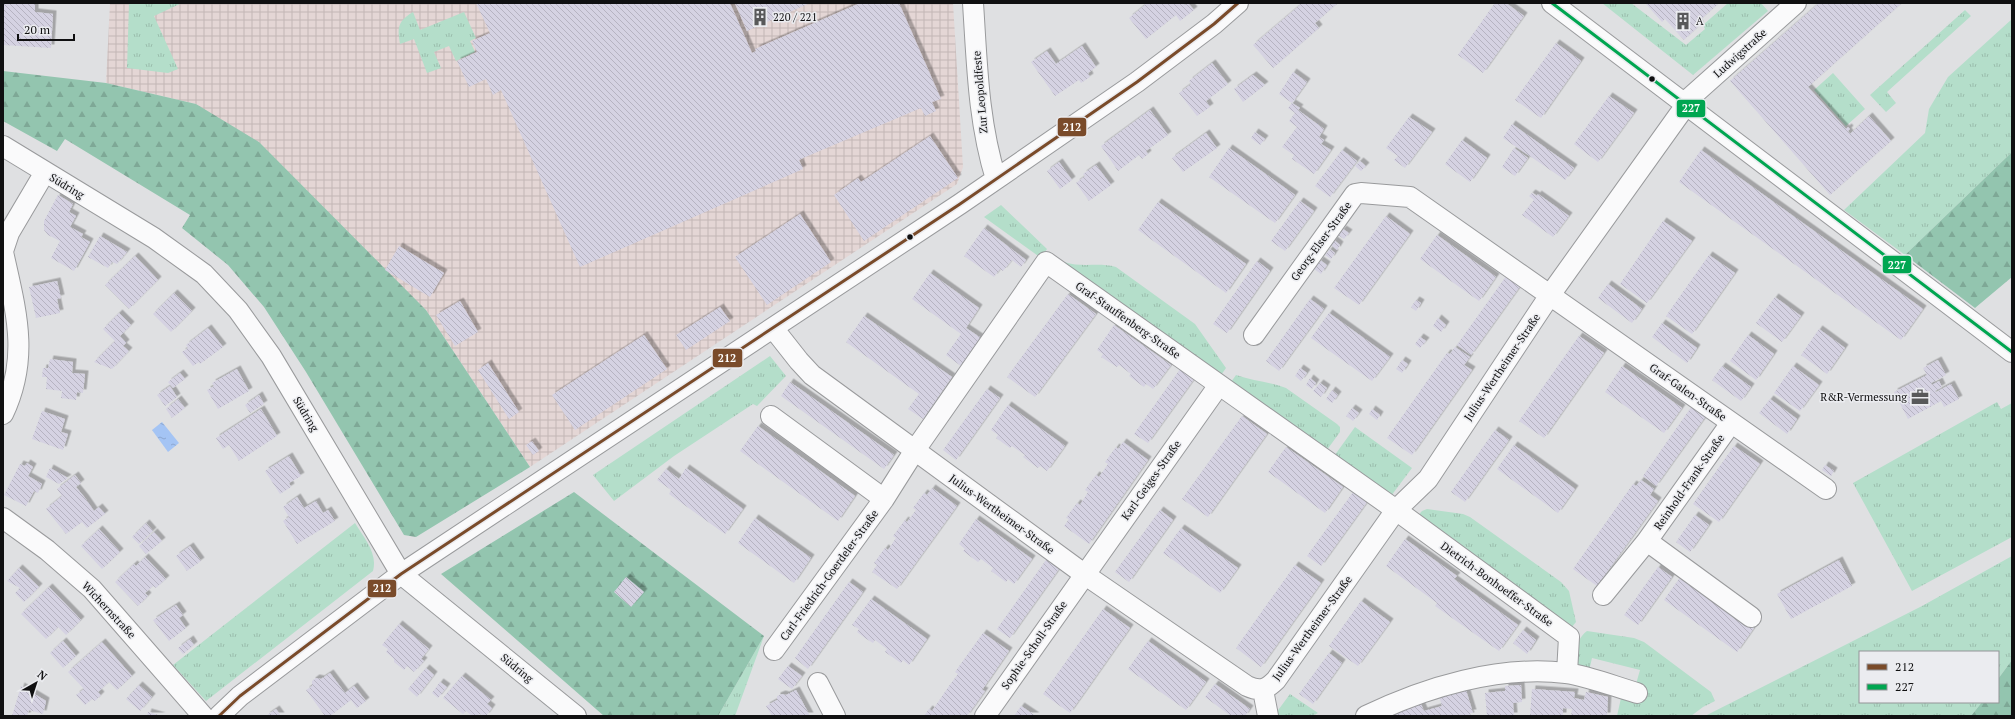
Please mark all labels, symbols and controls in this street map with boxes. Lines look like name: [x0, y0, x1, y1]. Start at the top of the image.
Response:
building icon: 220 / 221: [750, 7, 770, 27]
place label: 220 / 221: [773, 10, 817, 24]
building icon: A: [1673, 11, 1693, 31]
place label: A: [1696, 14, 1704, 28]
scale bar: [18, 16, 74, 42]
text: 20 m: [24, 22, 51, 37]
street label: Ludwigstraße: [1711, 25, 1770, 81]
street label: Zur Leopoldfeste: [969, 50, 991, 134]
unlabelled marker: [1647, 74, 1657, 84]
line badge: 227: [1676, 99, 1706, 118]
text: 227: [1682, 101, 1700, 115]
line badge: 212: [1057, 117, 1087, 137]
text: 212: [1063, 120, 1081, 134]
street label: Südring: [47, 170, 87, 202]
street label: Georg-Elser-Straße: [1288, 198, 1355, 283]
unlabelled marker: [905, 232, 915, 242]
line badge: 227: [1882, 255, 1912, 274]
text: 227: [1888, 258, 1906, 272]
street label: Graf-Stauffenberg-Straße: [1073, 278, 1184, 362]
street label: Julius-Wertheimer-Straße: [1461, 310, 1543, 423]
line badge: 212: [712, 348, 743, 368]
text: 212: [718, 351, 736, 365]
street label: Graf-Galen-Straße: [1647, 360, 1730, 424]
office icon: R&R-Vermessung: [1910, 387, 1930, 407]
place label: R&R-Vermessung: [1820, 390, 1907, 404]
street label: Südring: [290, 394, 322, 434]
street label: Reinhold-Frank-Straße: [1651, 431, 1728, 532]
street label: Karl-Geiges-Straße: [1118, 437, 1184, 523]
street label: Julius-Wertheimer-Straße: [947, 471, 1058, 557]
street label: Carl-Friedrich-Goerdeler-Straße: [777, 506, 882, 643]
street label: Dietrich-Bonhoeffer-Straße: [1438, 538, 1556, 630]
street label: Julius-Wertheimer-Straße: [1269, 572, 1355, 683]
street label: Wichernstraße: [79, 579, 139, 642]
line badge: 212: [367, 579, 397, 598]
text: 212: [373, 581, 391, 595]
street label: Sophie-Scholl-Straße: [998, 597, 1070, 692]
street label: Südring: [498, 651, 536, 686]
legend: [1859, 651, 1999, 703]
text: 212: [1895, 659, 1914, 674]
north arrow: [16, 663, 56, 703]
text: N: [35, 667, 50, 684]
text: 227: [1895, 679, 1914, 694]

